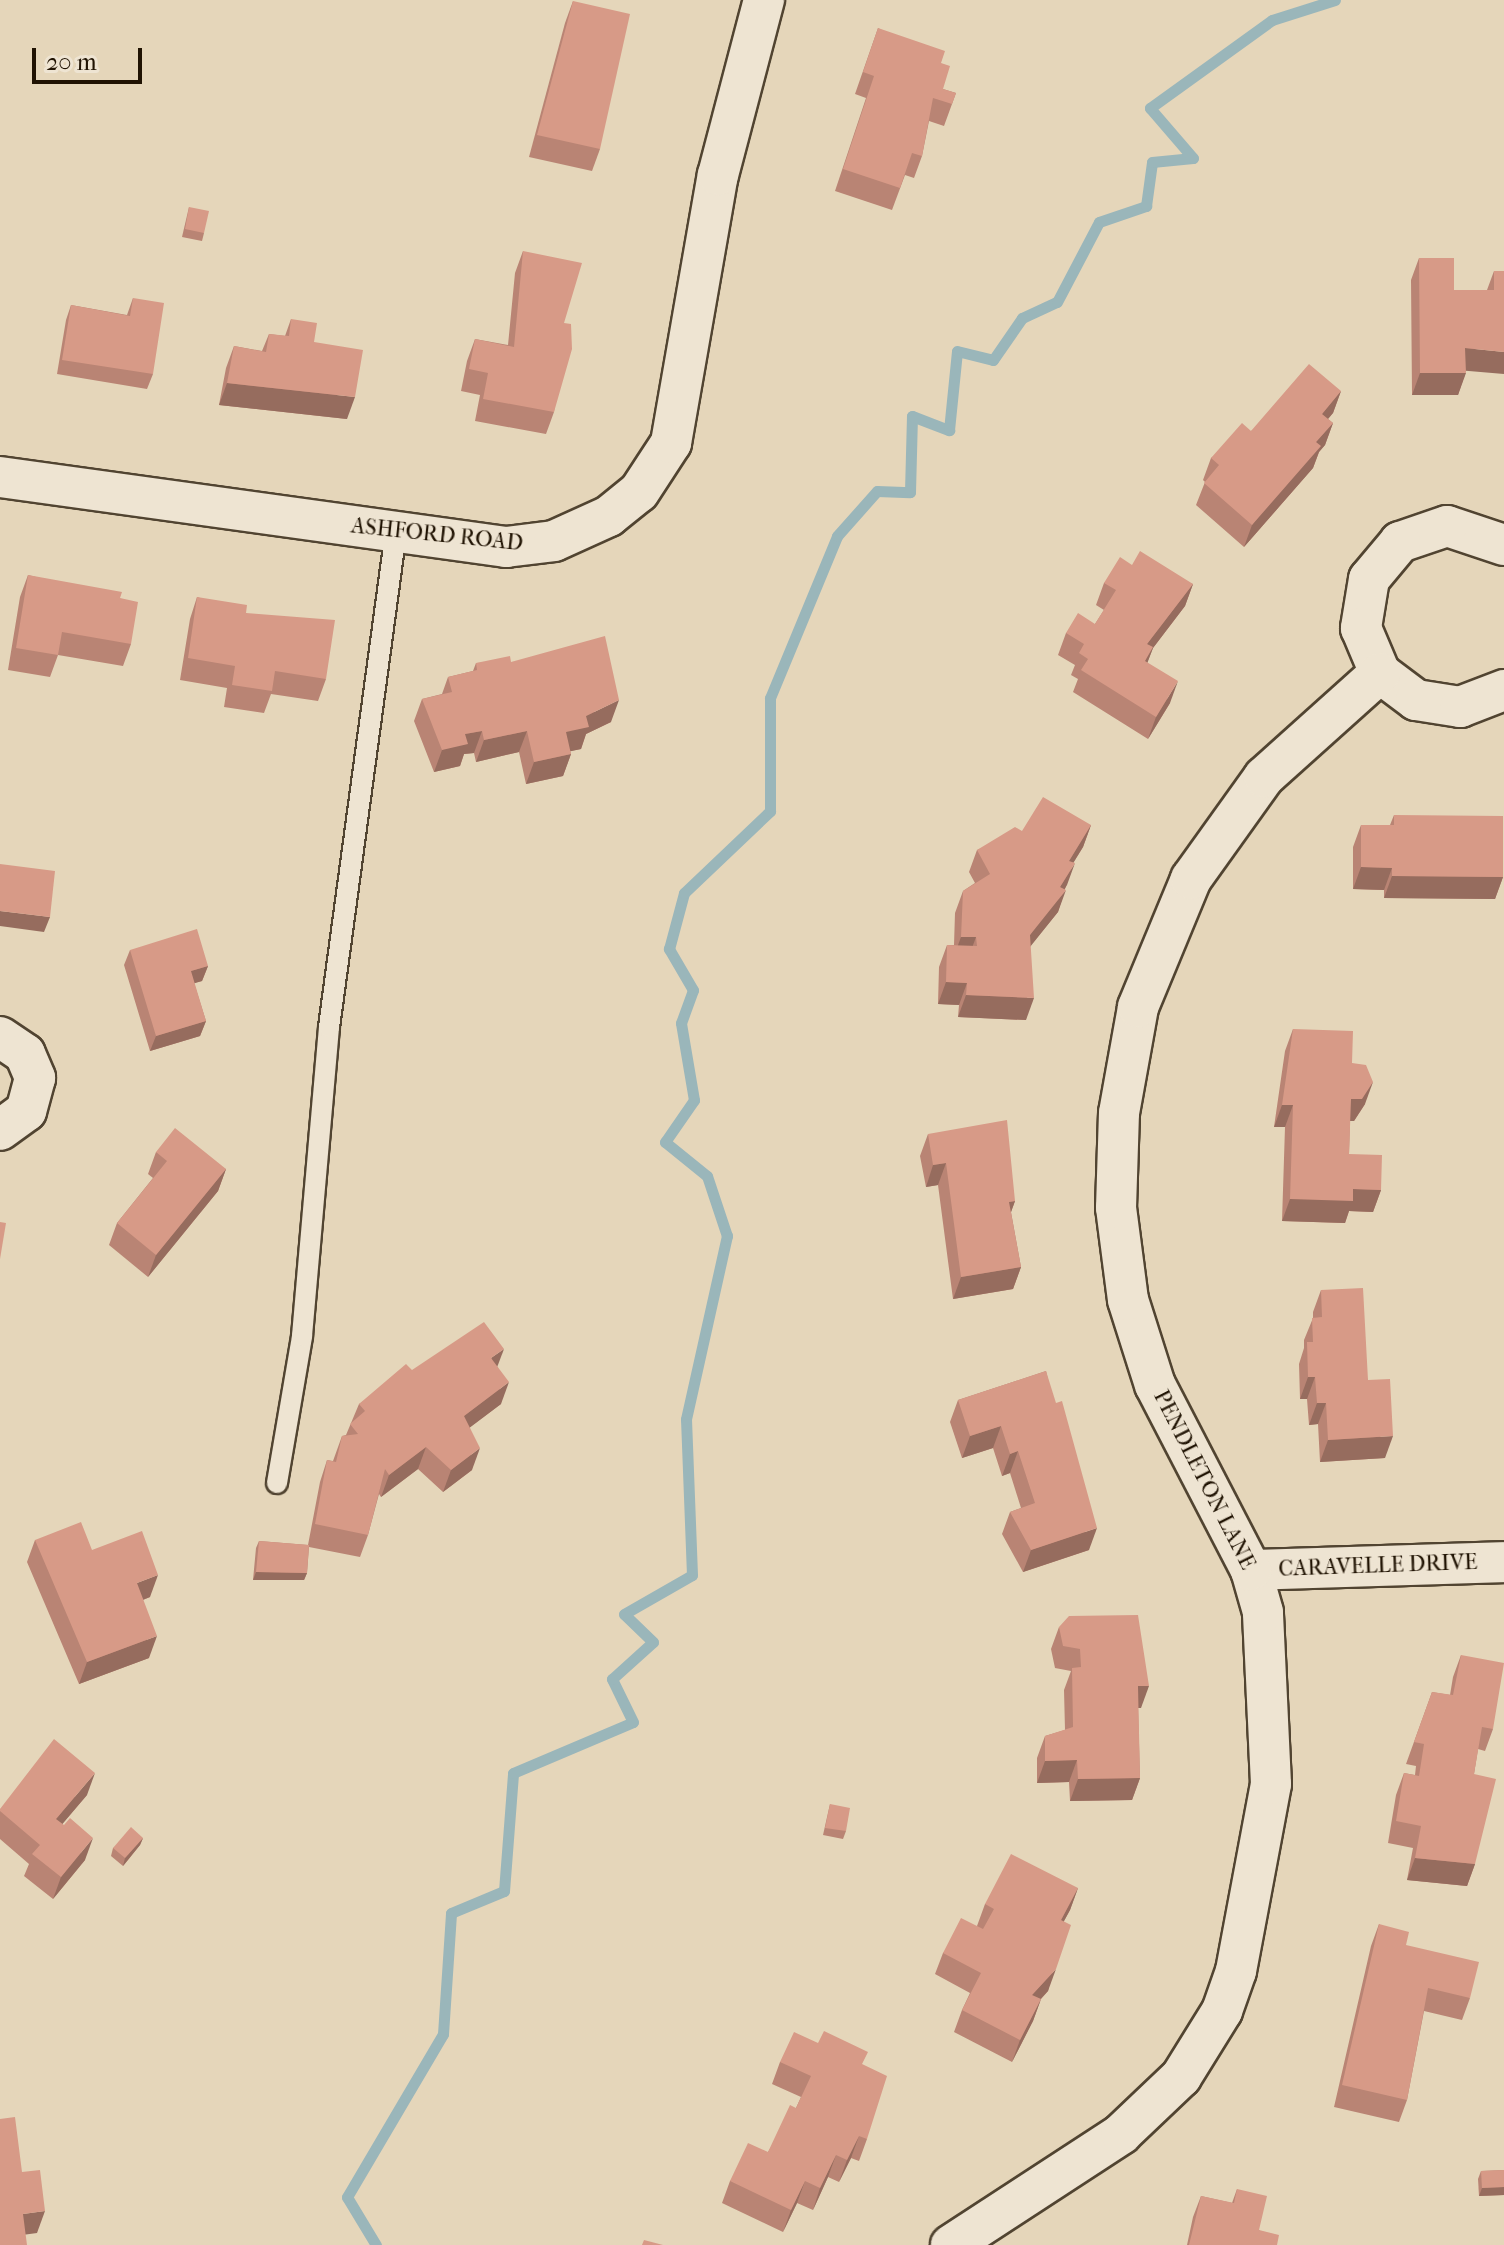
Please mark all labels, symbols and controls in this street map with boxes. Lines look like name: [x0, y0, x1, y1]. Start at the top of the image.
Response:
scale bar: [36, 32, 146, 82]
text: 20 m: [46, 48, 97, 76]
street label: ASHFORD ROAD: [350, 513, 524, 557]
street label: PENDLETON LANE: [1147, 1386, 1261, 1574]
street label: CARAVELLE DRIVE: [1278, 1549, 1478, 1583]

